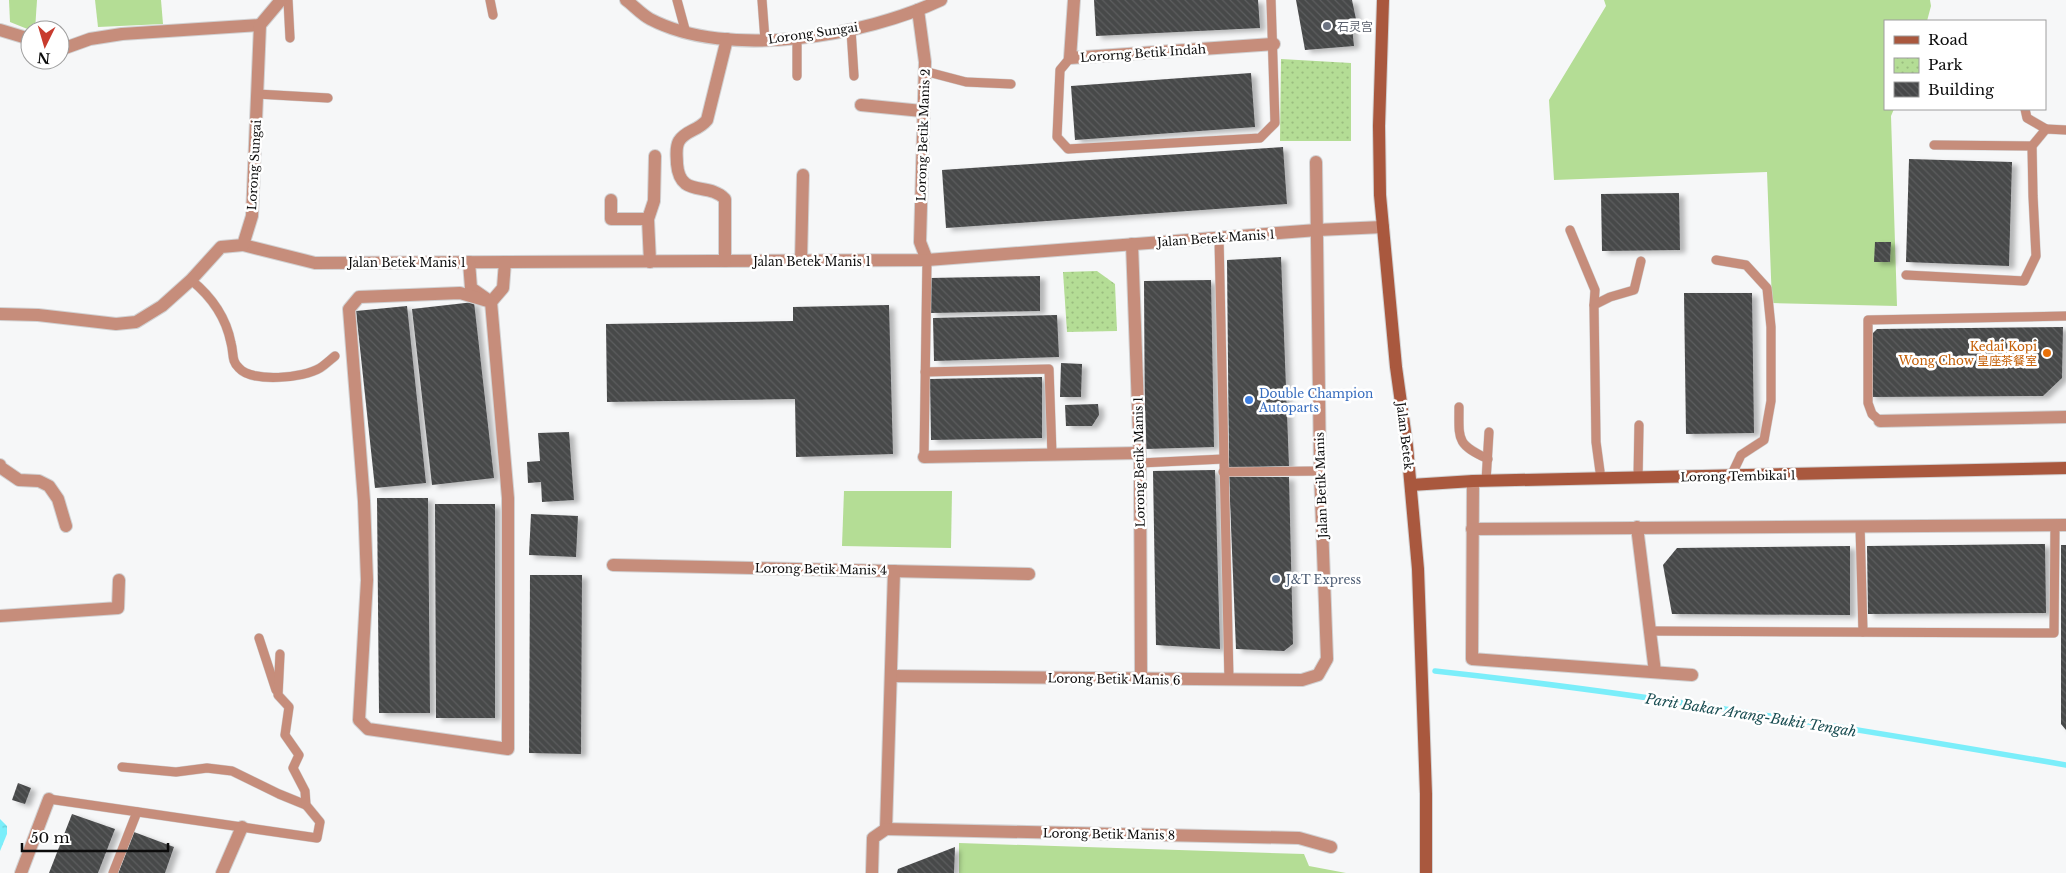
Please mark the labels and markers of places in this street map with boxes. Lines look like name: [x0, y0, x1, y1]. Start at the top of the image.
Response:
place label: 石灵宫: [1337, 19, 1373, 34]
marker: 石灵宫: [1321, 20, 1333, 32]
place label: Kedai Kopi Wong Chow 皇座茶餐室: [1897, 339, 2037, 368]
marker: Kedai Kopi Wong Chow 皇座茶餐室: [2041, 347, 2053, 359]
place label: Double Champion Autoparts: [1258, 386, 1373, 415]
marker: Double Champion Autoparts: [1243, 394, 1255, 406]
place label: J&T Express: [1284, 572, 1361, 587]
marker: J&T Express: [1270, 573, 1282, 585]

